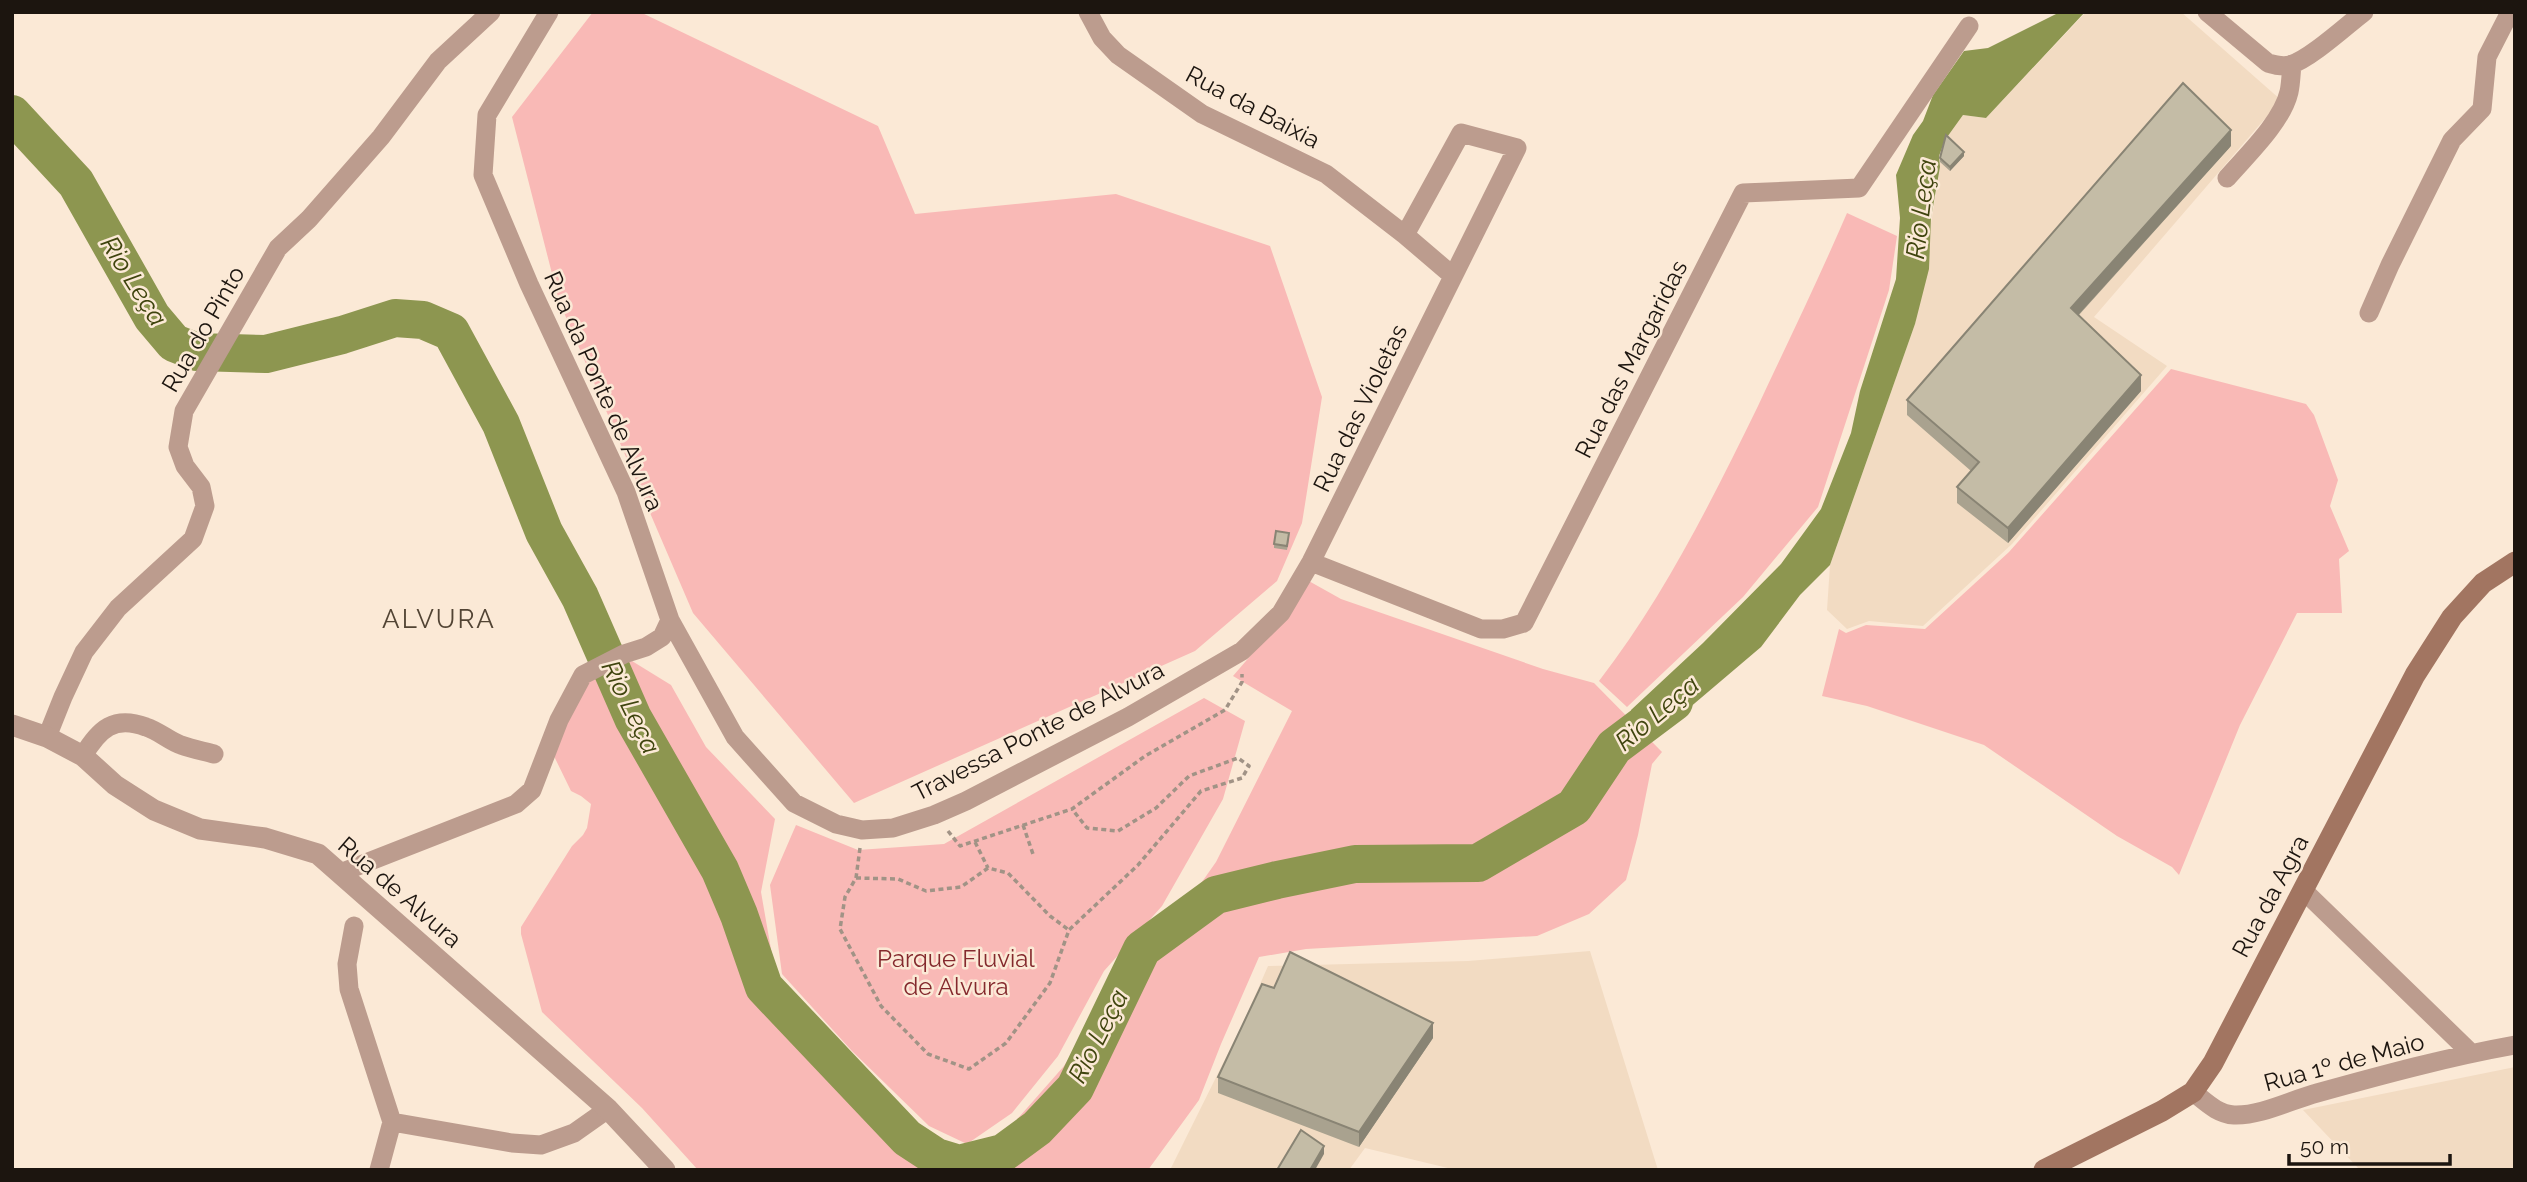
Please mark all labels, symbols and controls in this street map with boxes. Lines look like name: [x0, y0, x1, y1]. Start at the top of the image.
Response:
street label: Rua da Baixia: [1181, 60, 1325, 154]
water label: Rio Leça: [1900, 158, 1942, 260]
water label: Rio Leça: [95, 231, 173, 331]
street label: Rua das Margaridas: [1569, 255, 1693, 463]
street label: Rua do Pinto: [155, 261, 251, 397]
street label: Rua da Ponte de Alvura: [538, 267, 670, 515]
street label: Rua das Violetas: [1307, 319, 1413, 497]
district label: ALVURA: [382, 604, 496, 634]
water label: Rio Leça: [596, 655, 666, 759]
street label: Travessa Ponte de Alvura: [907, 655, 1169, 807]
water label: Rio Leça: [1609, 669, 1705, 757]
street label: Rua de Alvura: [332, 830, 468, 954]
street label: Rua da Agra: [2226, 830, 2314, 962]
park label: Parque Fluvial de Alvura: [877, 944, 1035, 1001]
water label: Rio Leça: [1062, 985, 1134, 1087]
street label: Rua 1º de Maio: [2261, 1027, 2427, 1097]
scale bar: [2289, 1122, 2450, 1166]
text: 50 m: [2300, 1134, 2349, 1159]

